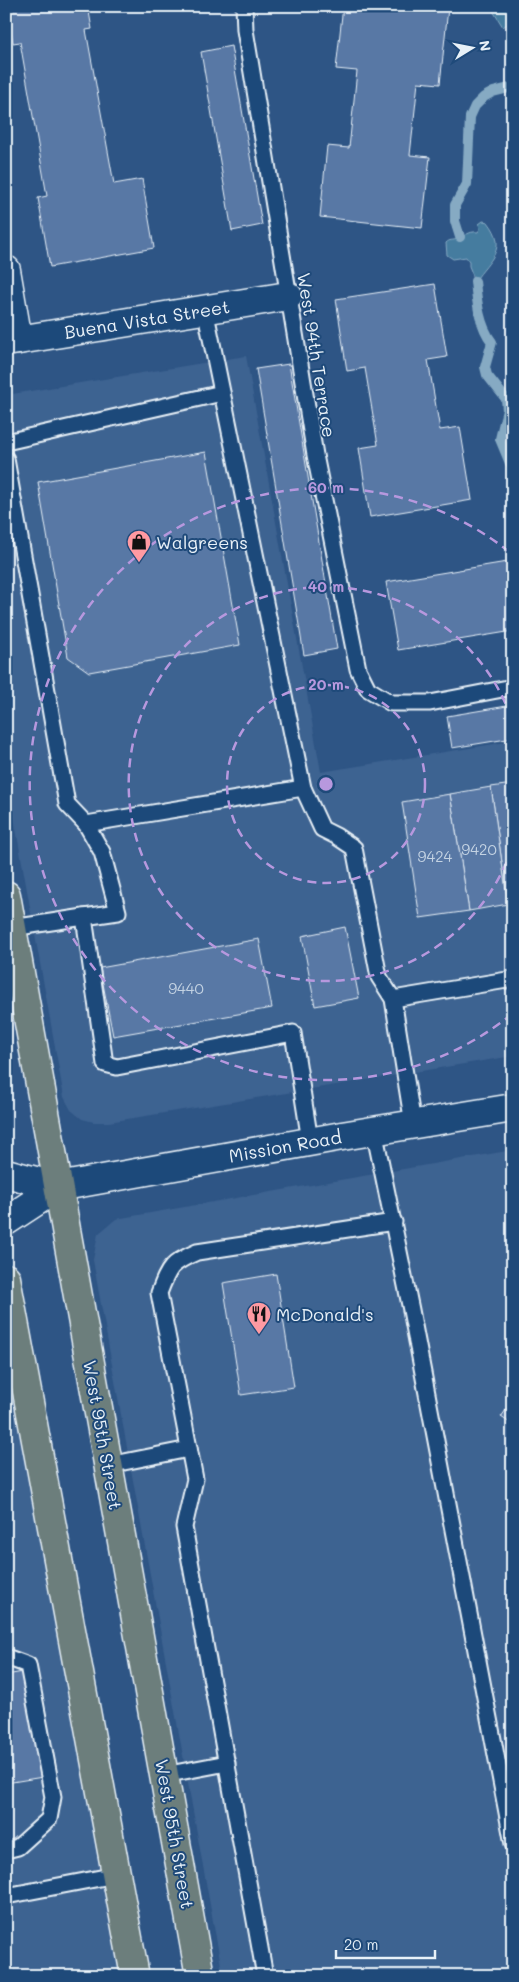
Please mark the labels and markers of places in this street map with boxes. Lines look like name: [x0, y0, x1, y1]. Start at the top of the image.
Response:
shop icon: Walgreens: [126, 529, 152, 563]
place label: Walgreens: [156, 530, 248, 554]
centre of rings: [317, 775, 335, 793]
restaurant icon: McDonald's: [246, 1301, 272, 1335]
place label: McDonald's: [276, 1302, 374, 1326]

